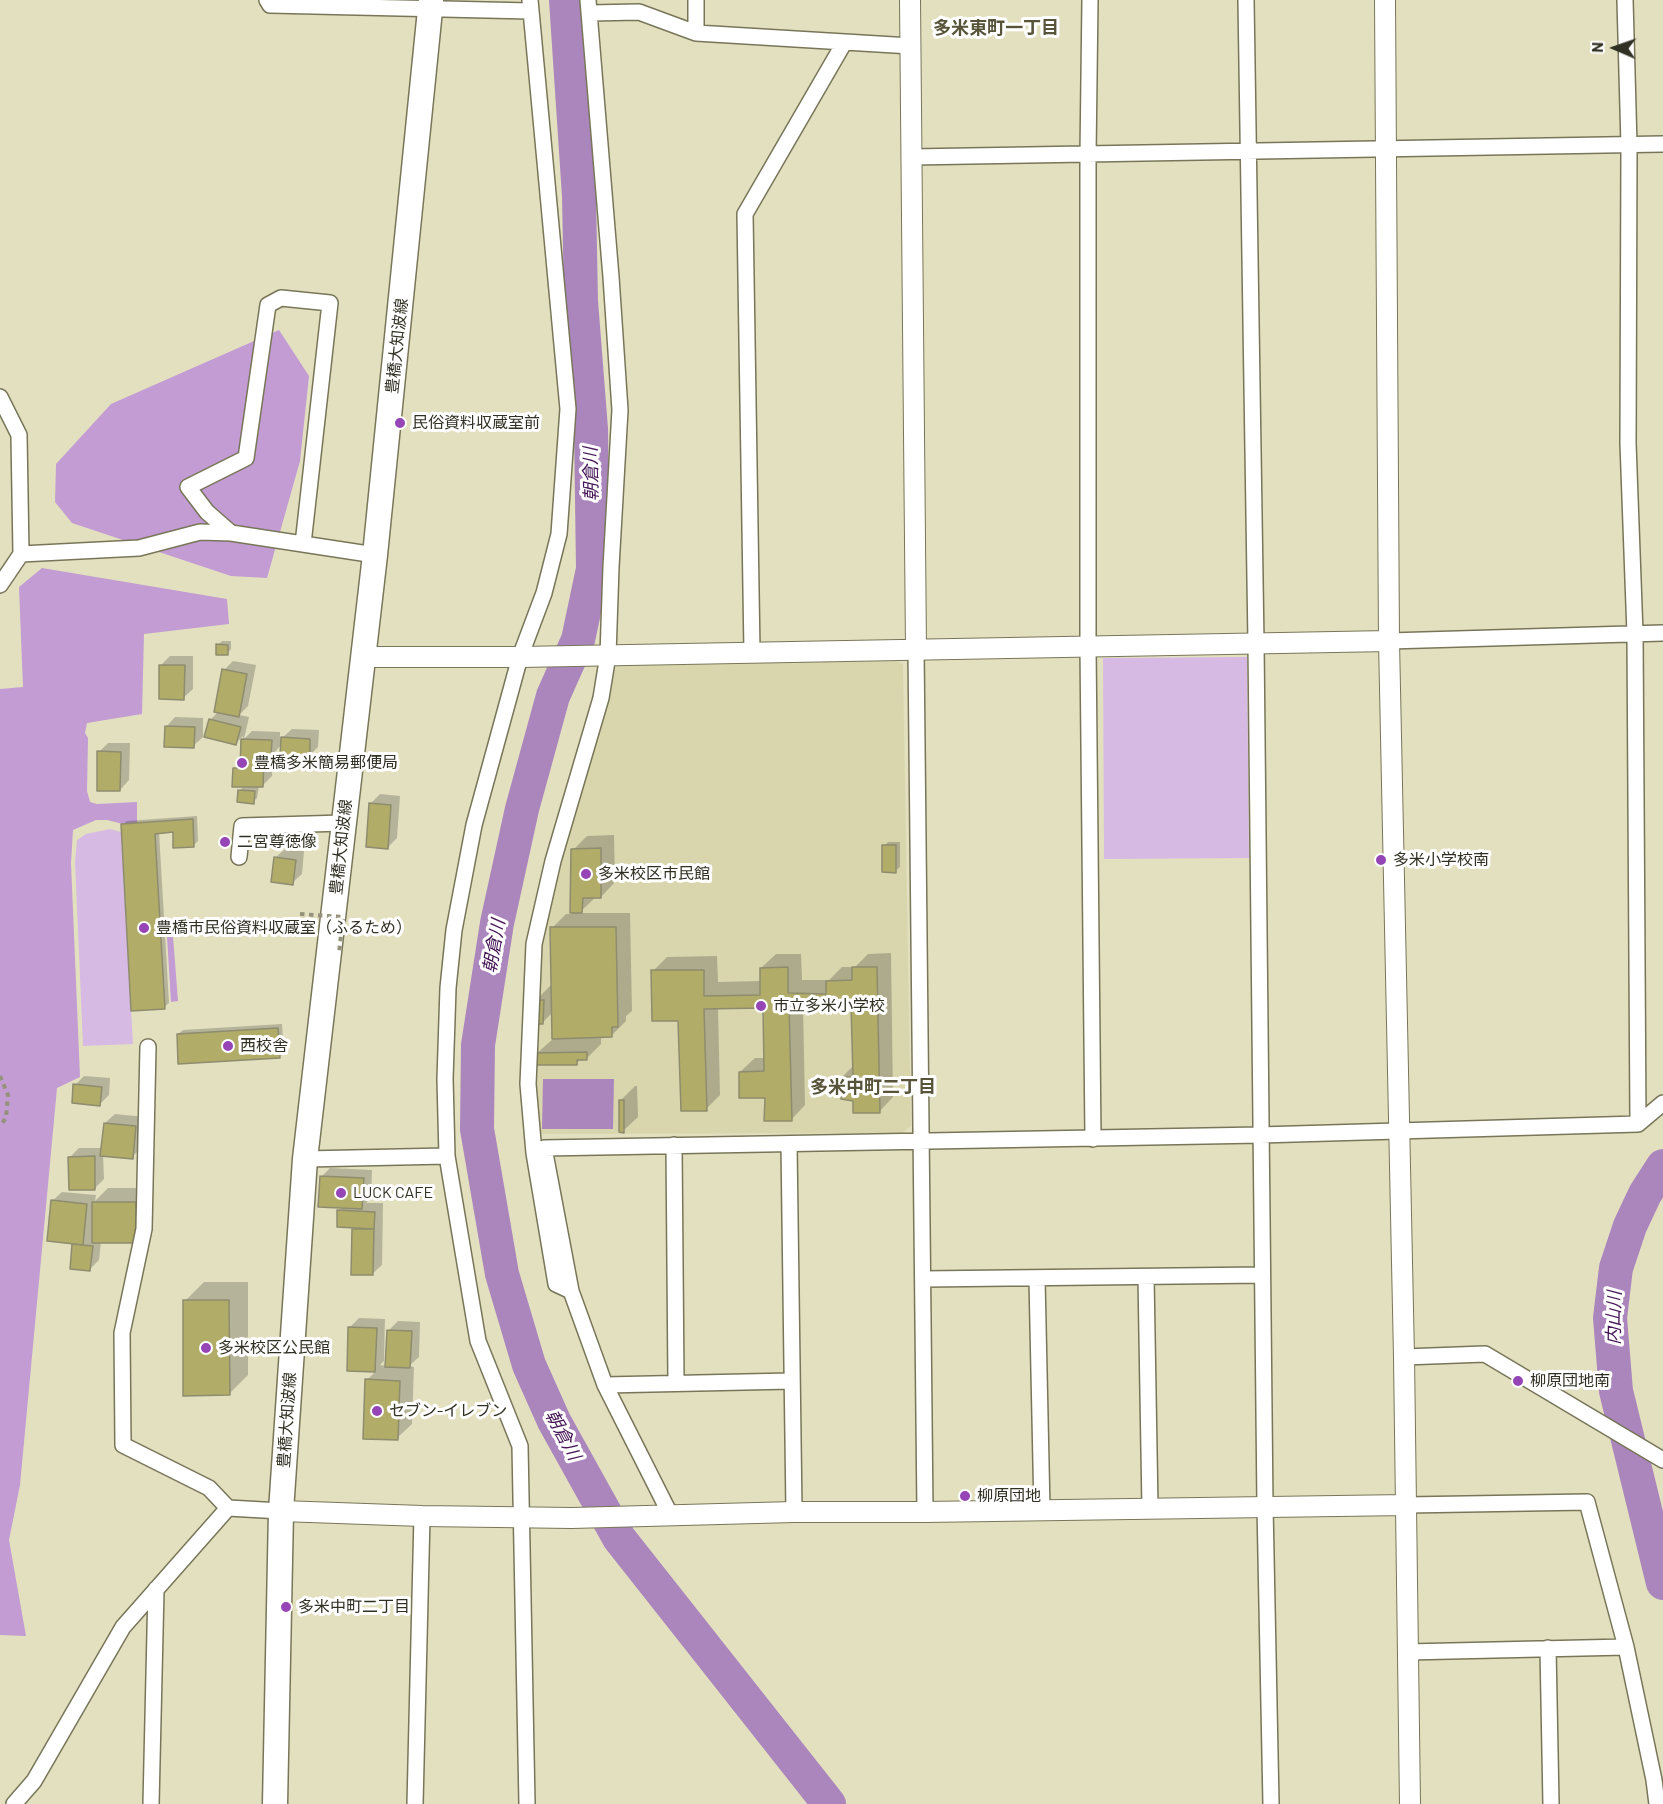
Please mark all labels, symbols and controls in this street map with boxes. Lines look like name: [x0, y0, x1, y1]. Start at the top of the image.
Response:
district label: 多米東町一丁目: [933, 17, 1059, 39]
north arrow: [1585, 18, 1645, 78]
text: N: [1587, 42, 1606, 53]
street label: 豊橋大知波線: [382, 297, 412, 395]
place label: 民俗資料収蔵室前: [412, 413, 540, 433]
marker: 民俗資料収蔵室前: [393, 416, 407, 430]
water label: 朝倉川: [580, 447, 602, 501]
place label: 豊橋多米簡易郵便局: [254, 753, 398, 773]
marker: 豊橋多米簡易郵便局: [235, 756, 249, 770]
street label: 豊橋大知波線: [326, 798, 356, 896]
place label: 二宮尊徳像: [237, 832, 317, 852]
marker: 二宮尊徳像: [218, 835, 232, 849]
place label: 多米小学校南: [1393, 850, 1489, 870]
marker: 多米小学校南: [1374, 853, 1388, 867]
place label: 多米校区市民館: [598, 864, 710, 884]
marker: 多米校区市民館: [579, 867, 593, 881]
place label: 豊橋市民俗資料収蔵室（ふるため）: [156, 918, 412, 938]
water label: 朝倉川: [479, 918, 509, 974]
marker: 豊橋市民俗資料収蔵室（ふるため）: [137, 921, 151, 935]
place label: 市立多米小学校: [773, 996, 885, 1016]
marker: 市立多米小学校: [754, 999, 768, 1013]
place label: 西校舎: [240, 1036, 288, 1056]
marker: 西校舎: [221, 1039, 235, 1053]
district label: 多米中町二丁目: [810, 1076, 936, 1098]
place label: LUCK CAFE: [353, 1183, 433, 1203]
marker: LUCK CAFE: [334, 1186, 348, 1200]
water label: 内山川: [1603, 1291, 1625, 1345]
place label: 多米校区公民館: [218, 1338, 330, 1358]
marker: 多米校区公民館: [199, 1341, 213, 1355]
street label: 豊橋大知波線: [274, 1371, 300, 1469]
place label: 柳原団地南: [1530, 1371, 1610, 1391]
marker: 柳原団地南: [1511, 1374, 1525, 1388]
place label: セブン-イレブン: [389, 1401, 507, 1421]
marker: セブン-イレブン: [370, 1404, 384, 1418]
water label: 朝倉川: [541, 1406, 585, 1464]
place label: 柳原団地: [977, 1486, 1041, 1506]
marker: 柳原団地: [958, 1489, 972, 1503]
place label: 多米中町二丁目: [298, 1597, 410, 1617]
marker: 多米中町二丁目: [279, 1600, 293, 1614]

